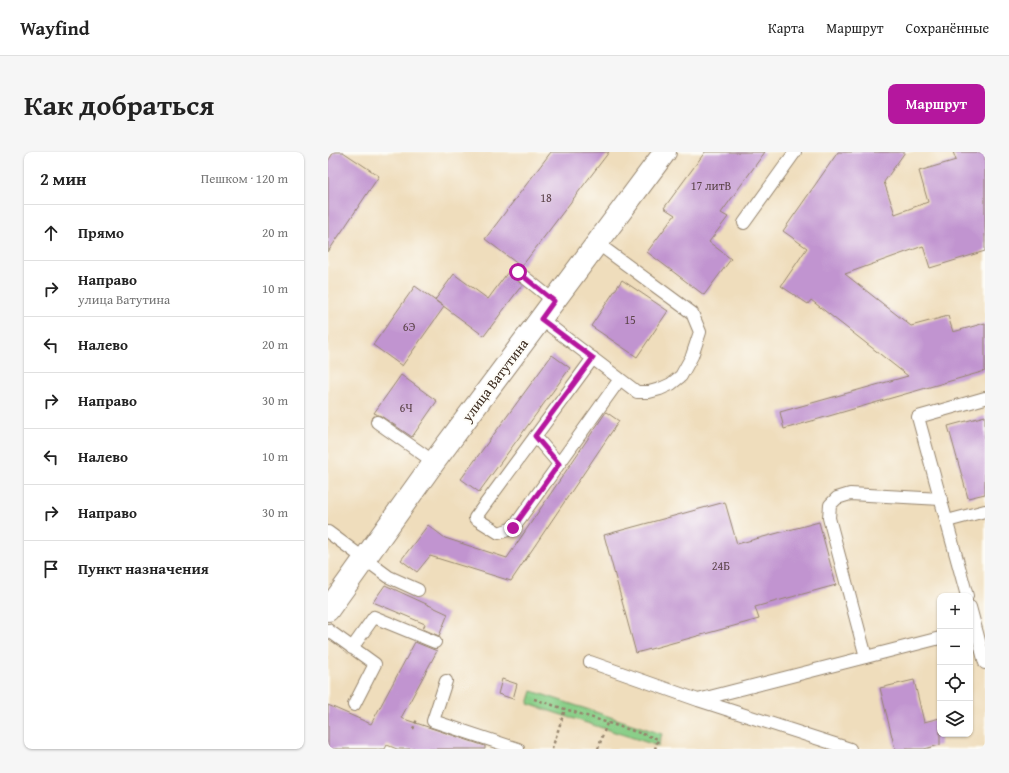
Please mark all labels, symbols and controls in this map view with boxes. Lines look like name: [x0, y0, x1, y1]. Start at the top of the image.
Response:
text: Wayfind: [20, 14, 90, 42]
text: Карта: [768, 18, 804, 38]
text: Маршрут: [826, 18, 884, 38]
text: Сохранённые: [906, 18, 989, 38]
text: Как добраться: [24, 84, 214, 125]
button: Маршрут: [888, 84, 985, 124]
text: 2 мин: [40, 166, 86, 191]
text: Пешком · 120 m: [201, 169, 288, 188]
house number: 17 литВ: [691, 177, 731, 194]
house number: 18: [540, 189, 552, 206]
icon: ahead: [40, 222, 62, 244]
text: Прямо: [78, 222, 124, 243]
text: 20 m: [262, 223, 288, 242]
route start: [509, 263, 527, 281]
text: Направо: [78, 269, 137, 290]
icon: right: [40, 278, 62, 300]
text: 10 m: [262, 279, 288, 298]
text: улица Ватутина: [78, 290, 170, 309]
house number: 15: [624, 311, 636, 328]
house number: 6Э: [403, 318, 415, 335]
icon: left: [40, 334, 62, 356]
text: Налево: [78, 334, 128, 355]
street label: улица Ватутина: [457, 334, 533, 426]
text: 20 m: [262, 335, 288, 354]
icon: right: [40, 390, 62, 412]
text: Направо: [78, 390, 137, 411]
text: 30 m: [262, 391, 288, 410]
house number: 6Ч: [399, 399, 413, 416]
icon: left: [40, 446, 62, 468]
text: Налево: [78, 446, 128, 467]
text: 10 m: [262, 447, 288, 466]
icon: right: [40, 502, 62, 524]
text: Направо: [78, 502, 137, 523]
text: 30 m: [262, 503, 288, 522]
route end: [504, 519, 522, 537]
house number: 24Б: [712, 557, 730, 574]
icon: arrive: [40, 558, 62, 580]
text: Пункт назначения: [78, 558, 209, 579]
map controls: [937, 593, 973, 737]
button: +: [937, 593, 973, 629]
button: −: [937, 629, 973, 665]
button: locate: [937, 665, 973, 701]
button: layers: [937, 701, 973, 737]

